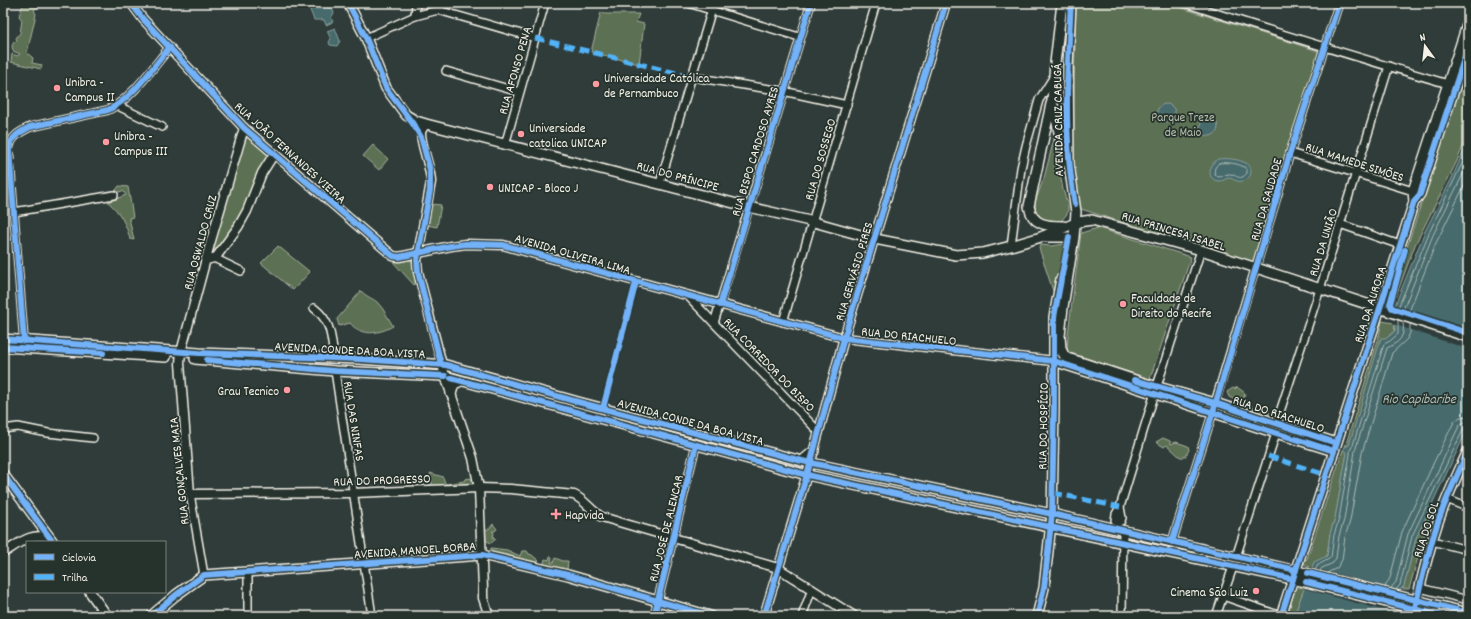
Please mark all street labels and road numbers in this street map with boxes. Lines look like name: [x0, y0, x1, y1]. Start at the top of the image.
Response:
street label: RUA AFONSO PENA: [495, 24, 538, 117]
street label: AVENIDA CRUZ CABUGÁ: [1049, 63, 1070, 177]
street label: RUA BISPO CARDOSO AYRES: [728, 84, 785, 219]
street label: RUA JOÃO FERNANDES VIEIRA: [229, 98, 350, 209]
street label: RUA DO SOSSEGO: [801, 116, 842, 203]
street label: RUA MAMEDE SIMÕES: [1303, 138, 1406, 188]
street label: RUA DA SAUDADE: [1247, 156, 1288, 243]
street label: RUA DO PRÍNCIPE: [634, 157, 721, 198]
street label: RUA OSWALDO CRUZ: [180, 193, 223, 292]
street label: RUA DA UNIÃO: [1305, 206, 1344, 279]
street label: RUA PRINCESA ISABEL: [1119, 208, 1228, 257]
street label: RUA GERVÁSIO PIRES: [831, 220, 880, 324]
street label: AVENIDA OLIVEIRA LIMA: [512, 230, 633, 281]
street label: RUA DA AURORA: [1350, 264, 1393, 346]
street label: RUA CORREDOR DO BISPO: [718, 314, 818, 417]
street label: RUA DO RIACHUELO: [860, 323, 957, 352]
street label: AVENIDA CONDE DA BOA VISTA: [274, 338, 426, 365]
street label: RUA DAS NINFAS: [337, 380, 368, 463]
street label: RUA DO HOSPÍCIO: [1034, 382, 1055, 470]
street label: RUA DO RIACHUELO: [1230, 392, 1326, 439]
street label: AVENIDA CONDE DA BOA VISTA: [615, 395, 766, 452]
street label: RUA GONÇALVES MAIA: [165, 416, 196, 526]
street label: RUA DO PROGRESSO: [333, 470, 431, 493]
street label: RUA JOSÉ DE ALENCAR: [645, 473, 690, 584]
street label: RUA DO SOL: [1409, 498, 1446, 560]
street label: AVENIDA MANOEL BORBA: [353, 538, 477, 565]

